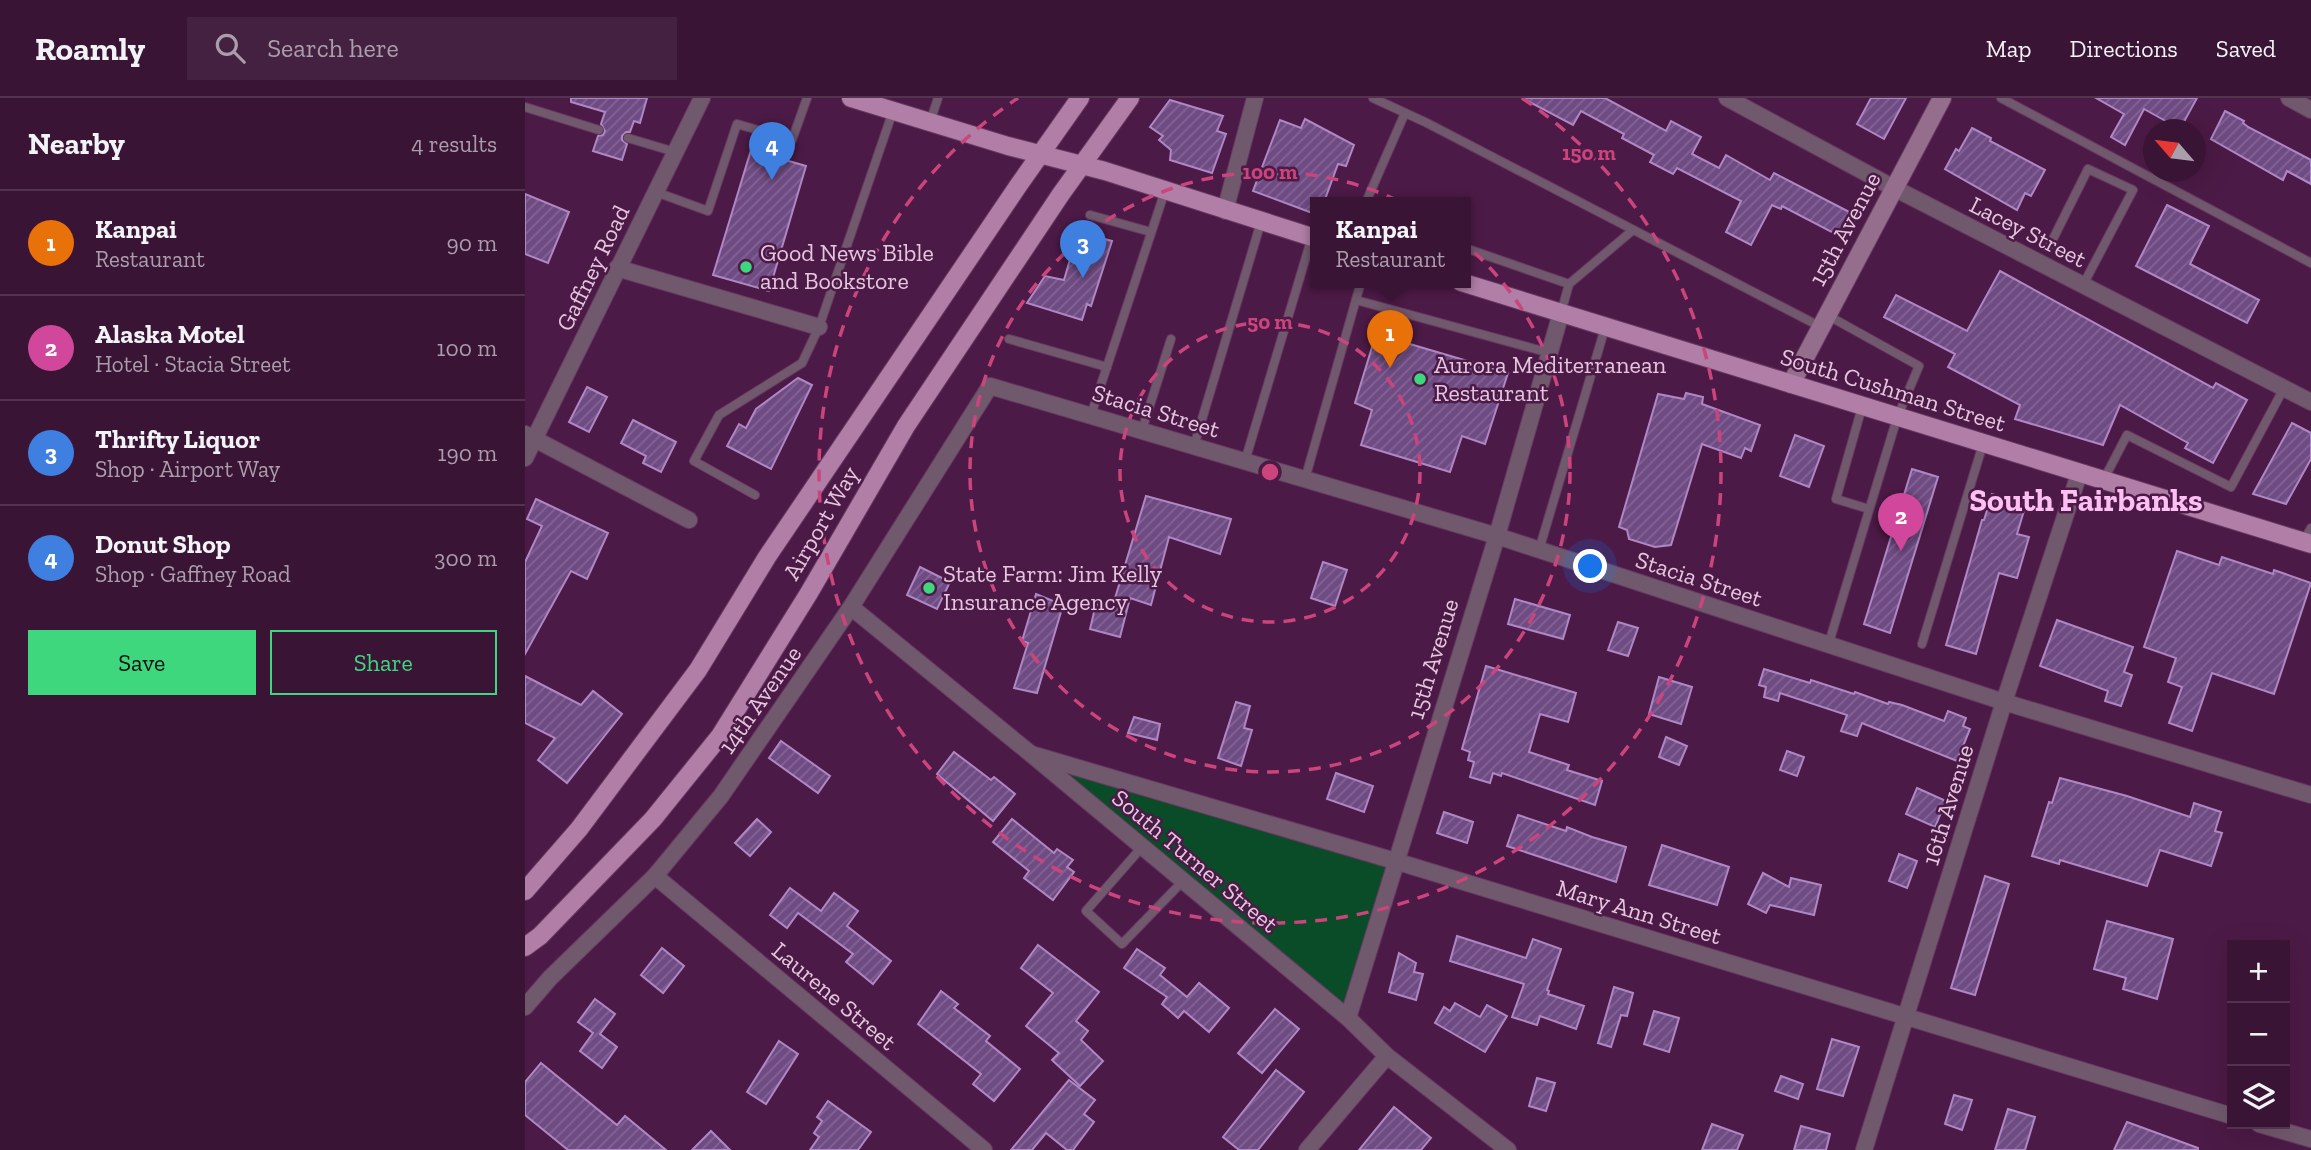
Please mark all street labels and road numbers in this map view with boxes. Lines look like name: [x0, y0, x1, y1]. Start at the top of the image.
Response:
street label: 15th Avenue: [1803, 167, 1887, 290]
street label: Lacey Street: [1965, 190, 2091, 273]
street label: Gaffney Road: [550, 200, 635, 335]
street label: South Cushman Street: [1777, 341, 2009, 438]
street label: Stacia Street: [1089, 377, 1223, 444]
street label: Airport Way: [776, 460, 865, 585]
street label: Stacia Street: [1632, 544, 1766, 613]
street label: 15th Avenue: [1400, 595, 1465, 723]
street label: 14th Avenue: [712, 640, 807, 759]
street label: 16th Avenue: [1915, 741, 1980, 869]
street label: South Turner Street: [1107, 783, 1284, 938]
street label: Mary Ann Street: [1553, 873, 1725, 950]
street label: Laurene Street: [766, 935, 902, 1056]

